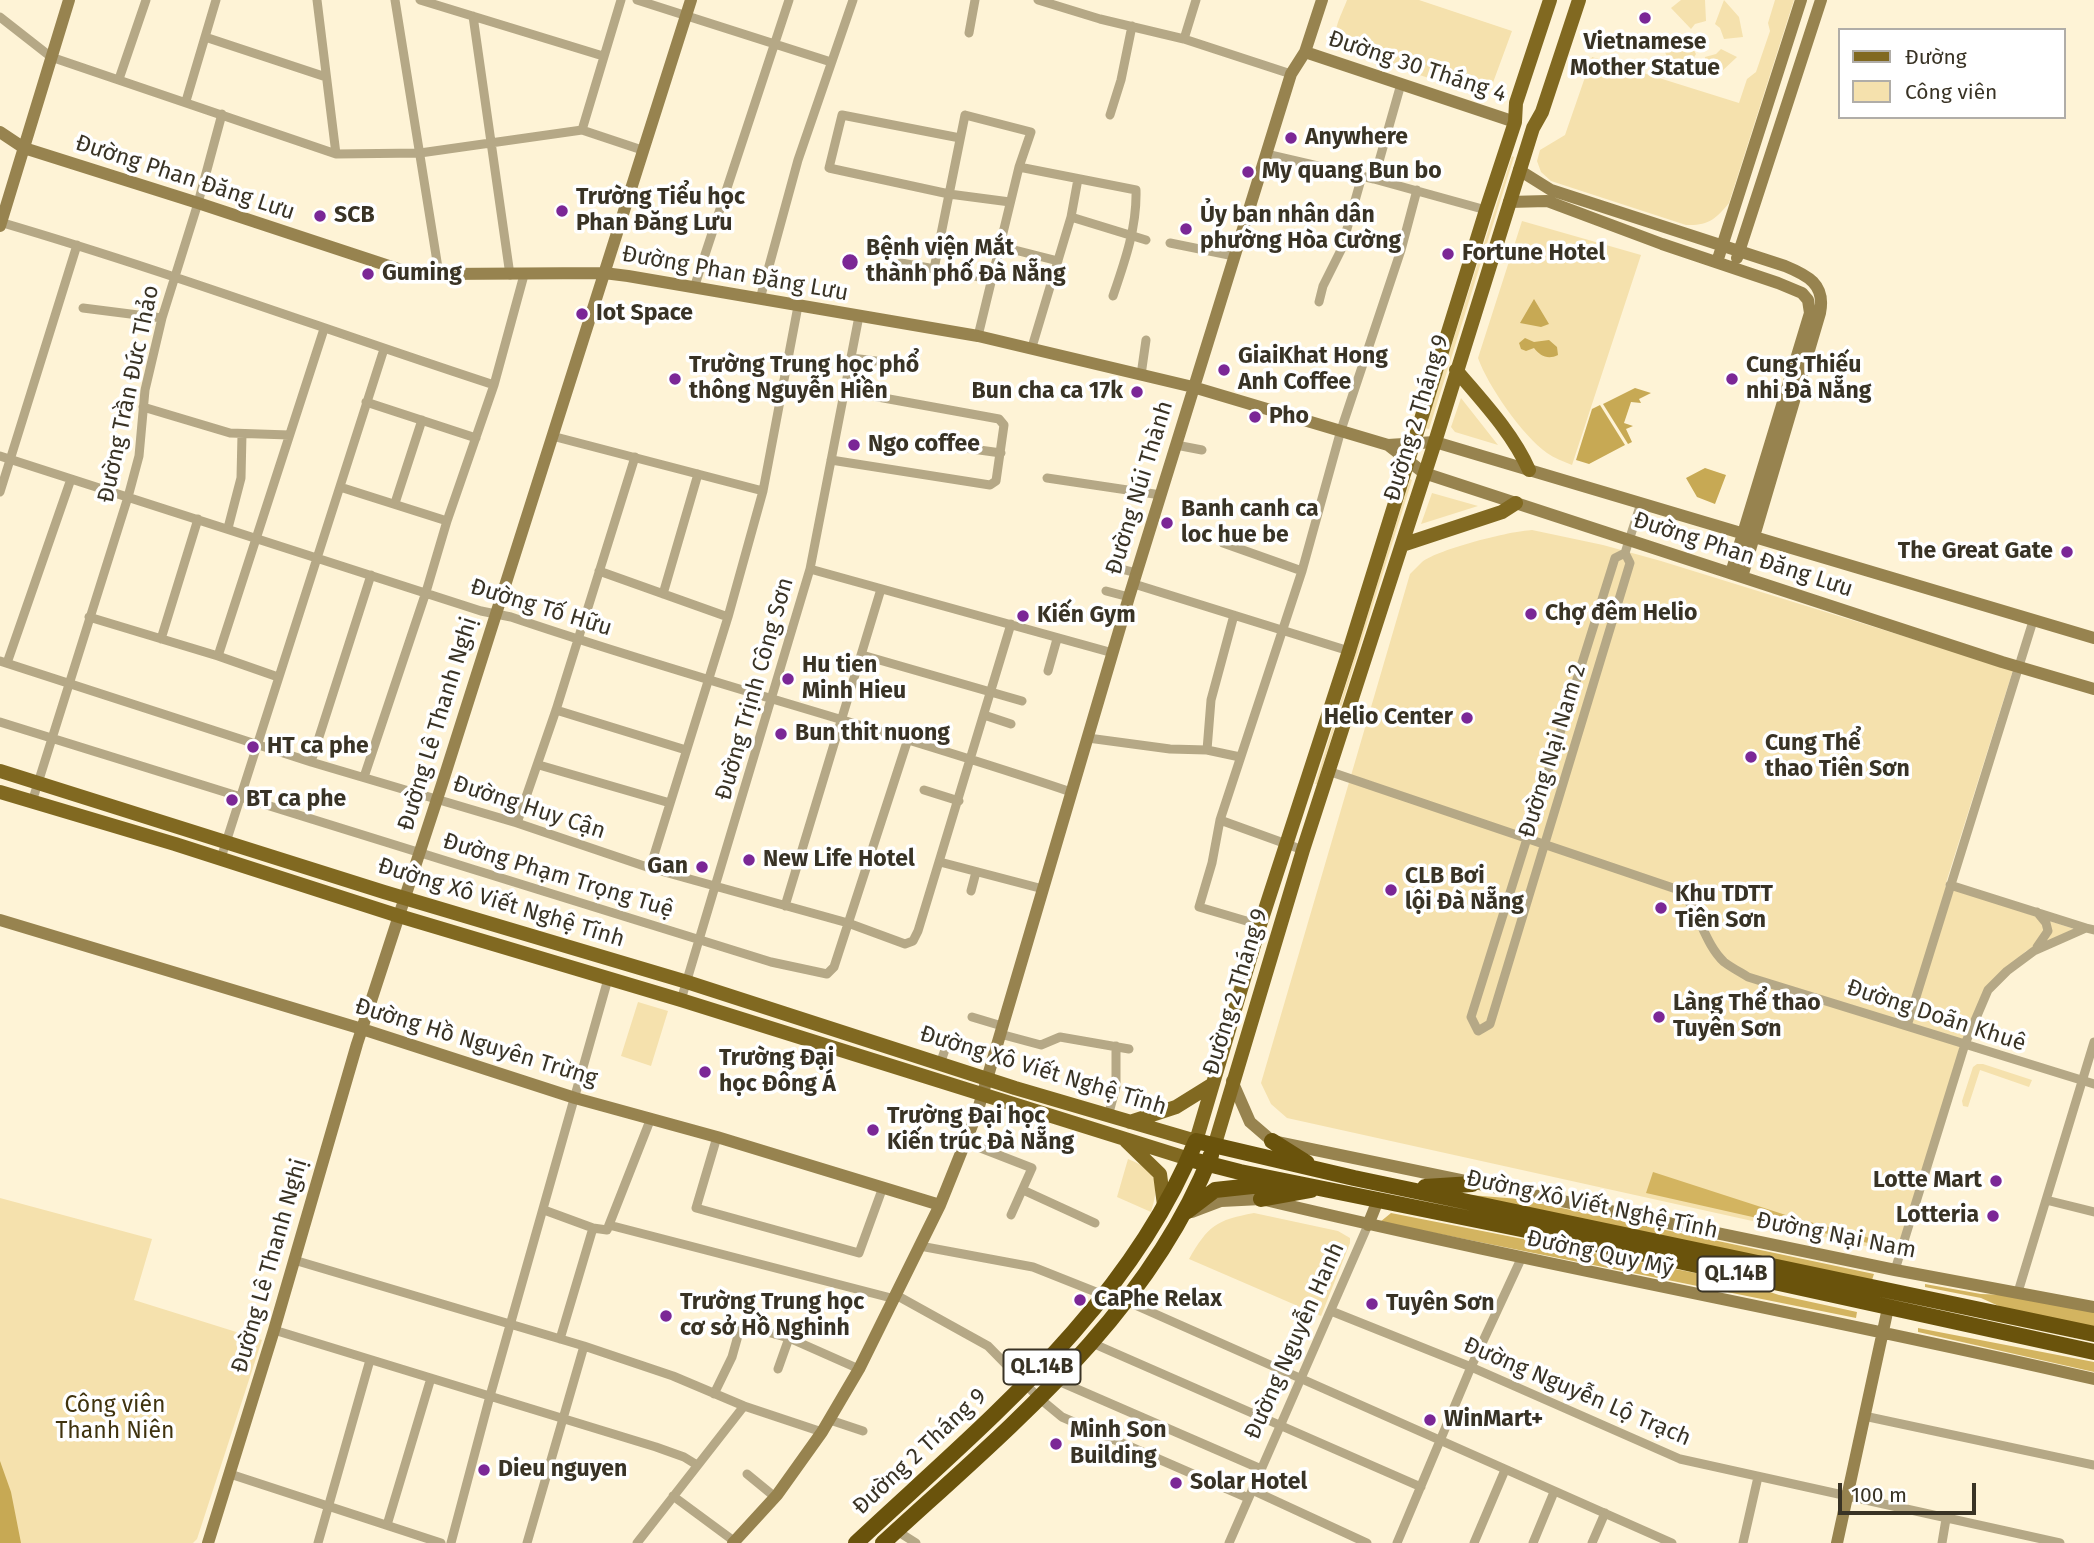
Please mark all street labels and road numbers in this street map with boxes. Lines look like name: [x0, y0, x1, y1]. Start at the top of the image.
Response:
street label: Đường 30 Tháng 4: [1324, 25, 1510, 109]
street label: Đường Phan Đăng Lưu: [72, 129, 298, 227]
street label: Đường Phan Đăng Lưu: [620, 240, 850, 308]
street label: Đường Trần Đức Thảo: [92, 283, 166, 505]
street label: Đường 2 Tháng 9: [1379, 331, 1455, 505]
street label: Đường Núi Thành: [1100, 398, 1180, 578]
street label: Đường Phan Đăng Lưu: [1630, 506, 1856, 604]
street label: Đường Tố Hữu: [467, 573, 615, 643]
street label: Đường Trịnh Công Sơn: [710, 574, 800, 804]
street label: Đường Lê Thanh Nghị: [392, 614, 484, 834]
street label: Đường Nại Nam 2: [1514, 661, 1592, 841]
street label: Đường Huy Cận: [449, 770, 609, 846]
street label: Đường Phạm Trọng Tuệ: [439, 828, 677, 924]
street label: Đường Xô Viết Nghệ Tĩnh: [374, 852, 628, 954]
street label: Đường 2 Tháng 9: [1198, 905, 1274, 1079]
street label: Đường Doãn Khuê: [1843, 974, 2029, 1058]
street label: Đường Hồ Nguyên Trừng: [351, 993, 601, 1093]
street label: Đường Xô Viết Nghệ Tĩnh: [916, 1020, 1170, 1122]
street label: Đường Lê Thanh Nghị: [226, 1156, 314, 1376]
street label: Đường Xô Viết Nghệ Tĩnh: [1464, 1165, 1720, 1245]
street label: Đường Nại Nam: [1754, 1207, 1918, 1265]
street label: Đường Quy Mỹ: [1524, 1225, 1676, 1283]
street label: Đường Nguyễn Hanh: [1239, 1238, 1351, 1444]
road number: QL.14B: [1698, 1256, 1774, 1292]
street label: Đường Nguyễn Lộ Trạch: [1459, 1332, 1695, 1452]
road number: QL.14B: [1004, 1350, 1080, 1384]
street label: Đường 2 Tháng 9: [847, 1383, 993, 1521]

